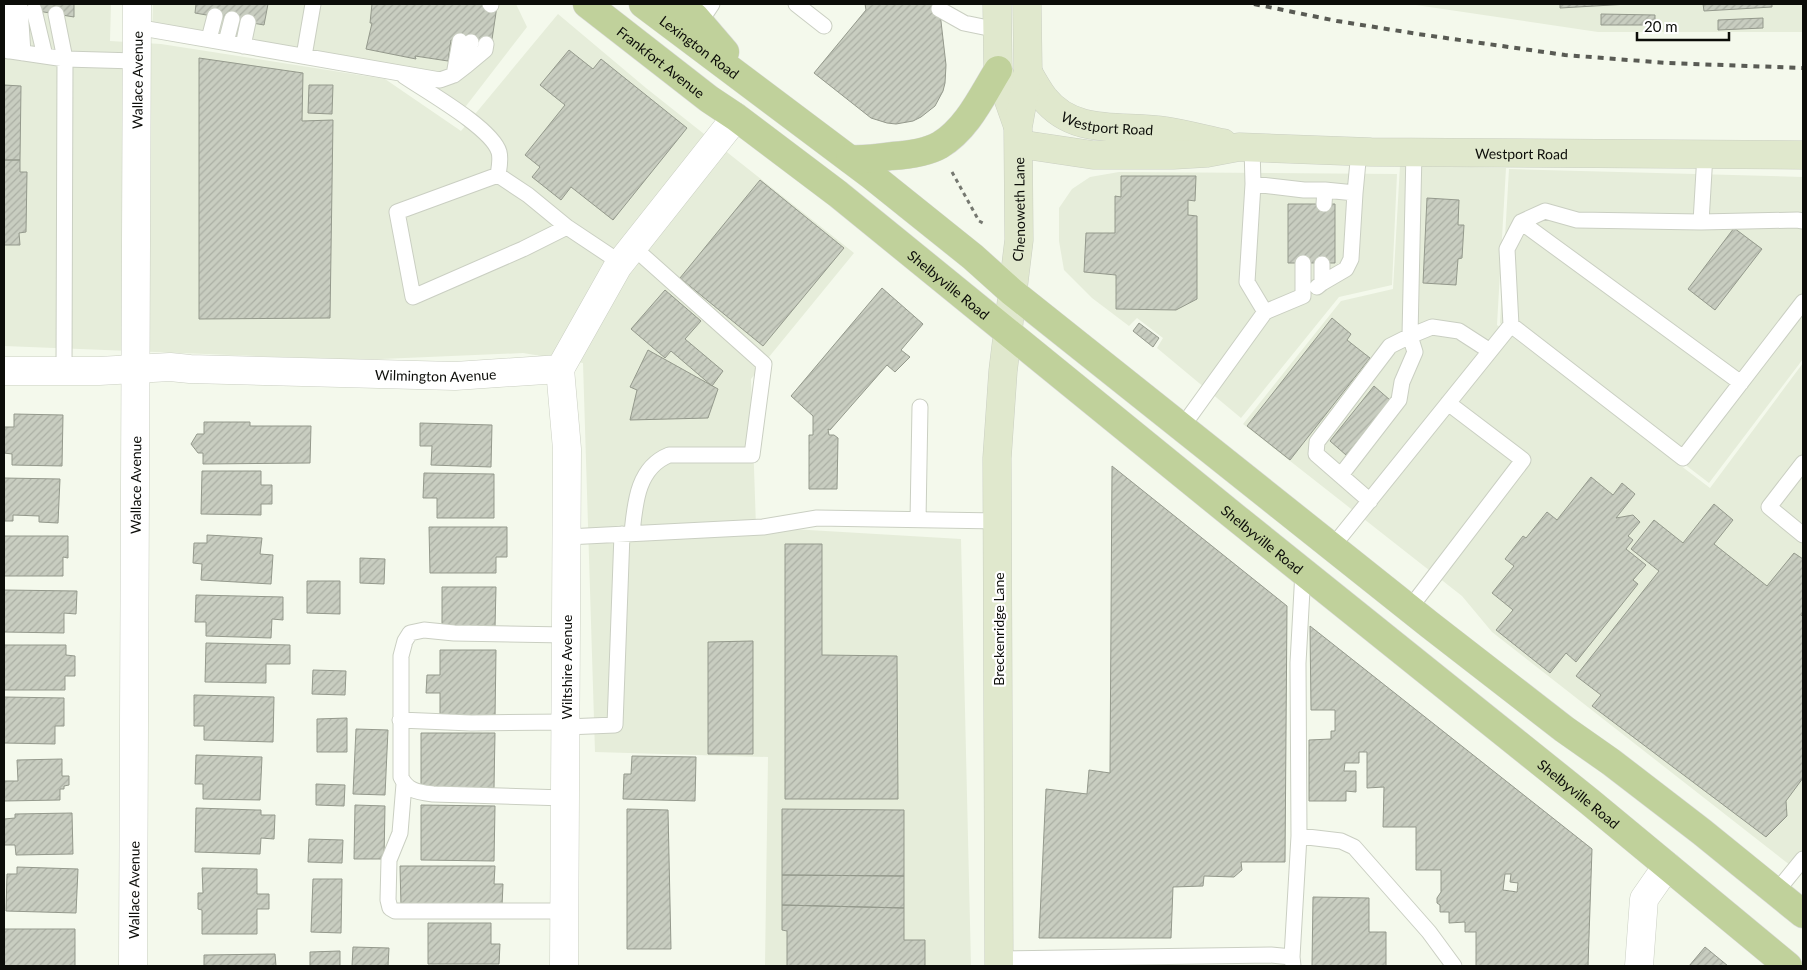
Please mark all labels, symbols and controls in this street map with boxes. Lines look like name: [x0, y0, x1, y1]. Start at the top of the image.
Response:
scale bar: [1637, 10, 1730, 42]
street label: Lexington Road: [657, 11, 743, 82]
text: 20 m: [1644, 17, 1678, 35]
street label: Frankfort Avenue: [614, 22, 708, 101]
street label: Wallace Avenue: [128, 31, 145, 129]
street label: Westport Road: [1059, 107, 1154, 138]
street label: Westport Road: [1475, 144, 1568, 162]
street label: Chenoweth Lane: [1008, 157, 1028, 262]
street label: Shelbyville Road: [905, 246, 993, 323]
street label: Wilmington Avenue: [375, 365, 497, 385]
street label: Wallace Avenue: [126, 436, 144, 534]
street label: Shelbyville Road: [1218, 501, 1307, 577]
street label: Breckenridge Lane: [990, 572, 1007, 686]
street label: Wiltshire Avenue: [558, 614, 575, 720]
street label: Shelbyville Road: [1535, 755, 1623, 832]
street label: Wallace Avenue: [125, 841, 142, 939]

